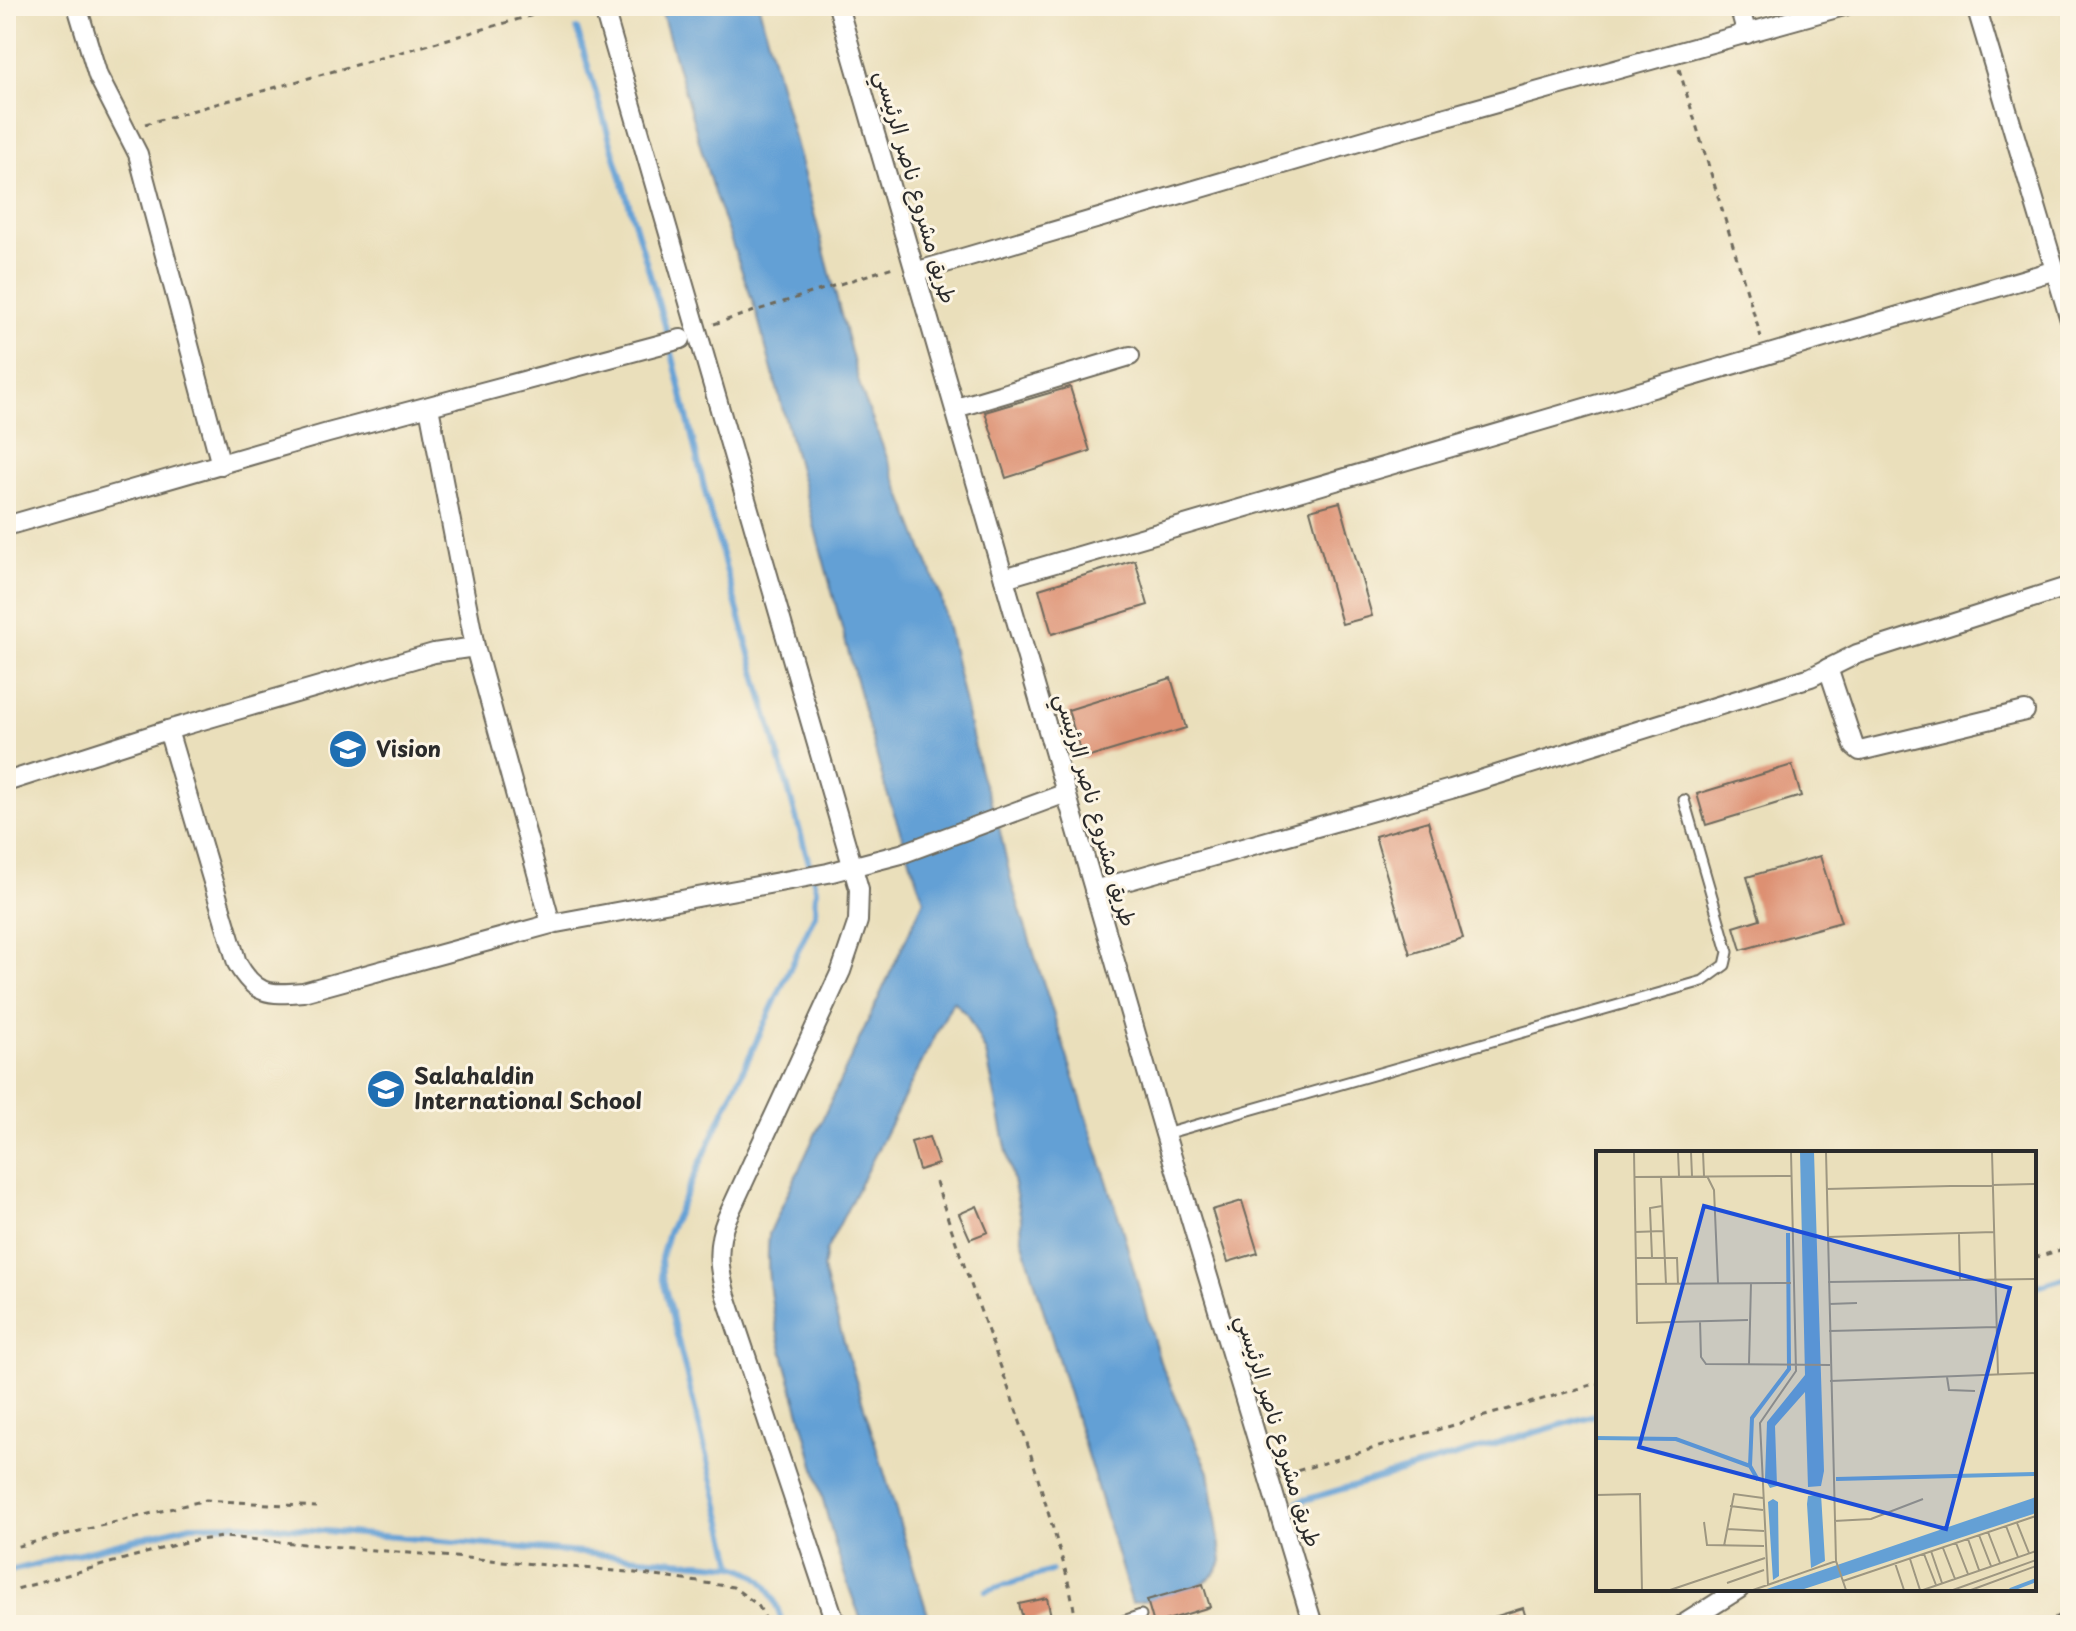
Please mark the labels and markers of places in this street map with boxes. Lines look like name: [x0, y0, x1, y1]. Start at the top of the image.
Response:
school or university icon: Vision: [327, 728, 369, 770]
place label: Vision: [376, 731, 441, 764]
place label: Salahaldin International School: [414, 1058, 642, 1116]
school or university icon: Salahaldin International School: [365, 1068, 407, 1110]

